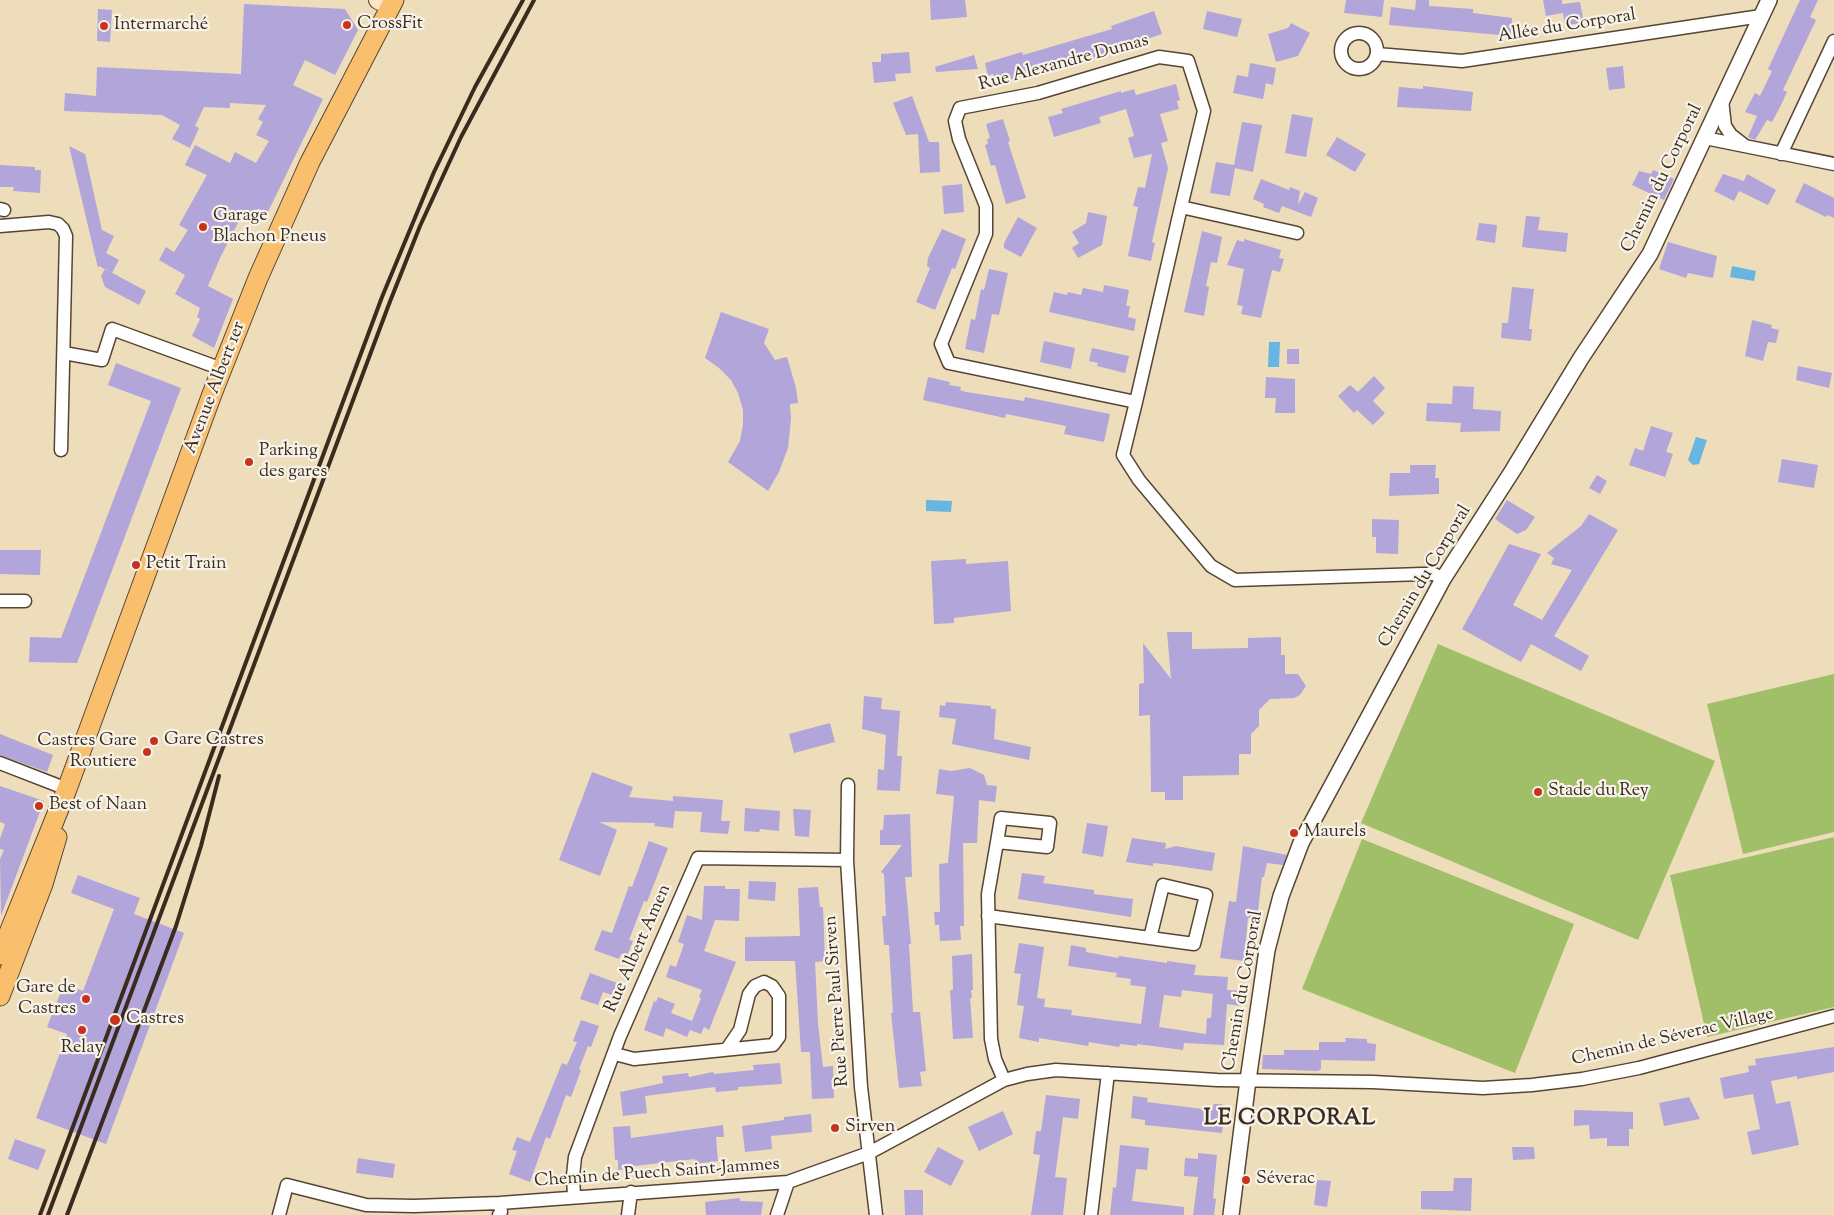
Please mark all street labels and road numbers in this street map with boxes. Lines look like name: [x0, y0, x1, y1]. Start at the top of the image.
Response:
street label: Allée du Corporal: [1496, 5, 1638, 49]
street label: Rue Alexandre Dumas: [977, 31, 1151, 97]
street label: Chemin du Corporal: [1618, 101, 1708, 257]
street label: Avenue Albert 1er: [181, 319, 251, 457]
street label: Chemin du Corporal: [1375, 502, 1477, 652]
street label: Rue Albert Amen: [601, 882, 677, 1016]
street label: Chemin du Corporal: [1219, 909, 1269, 1073]
street label: Rue Pierre Paul Sirven: [821, 915, 855, 1087]
street label: Chemin de Séverac Village: [1570, 1004, 1776, 1072]
street label: Chemin de Puech Saint-Jammes: [534, 1155, 780, 1193]

